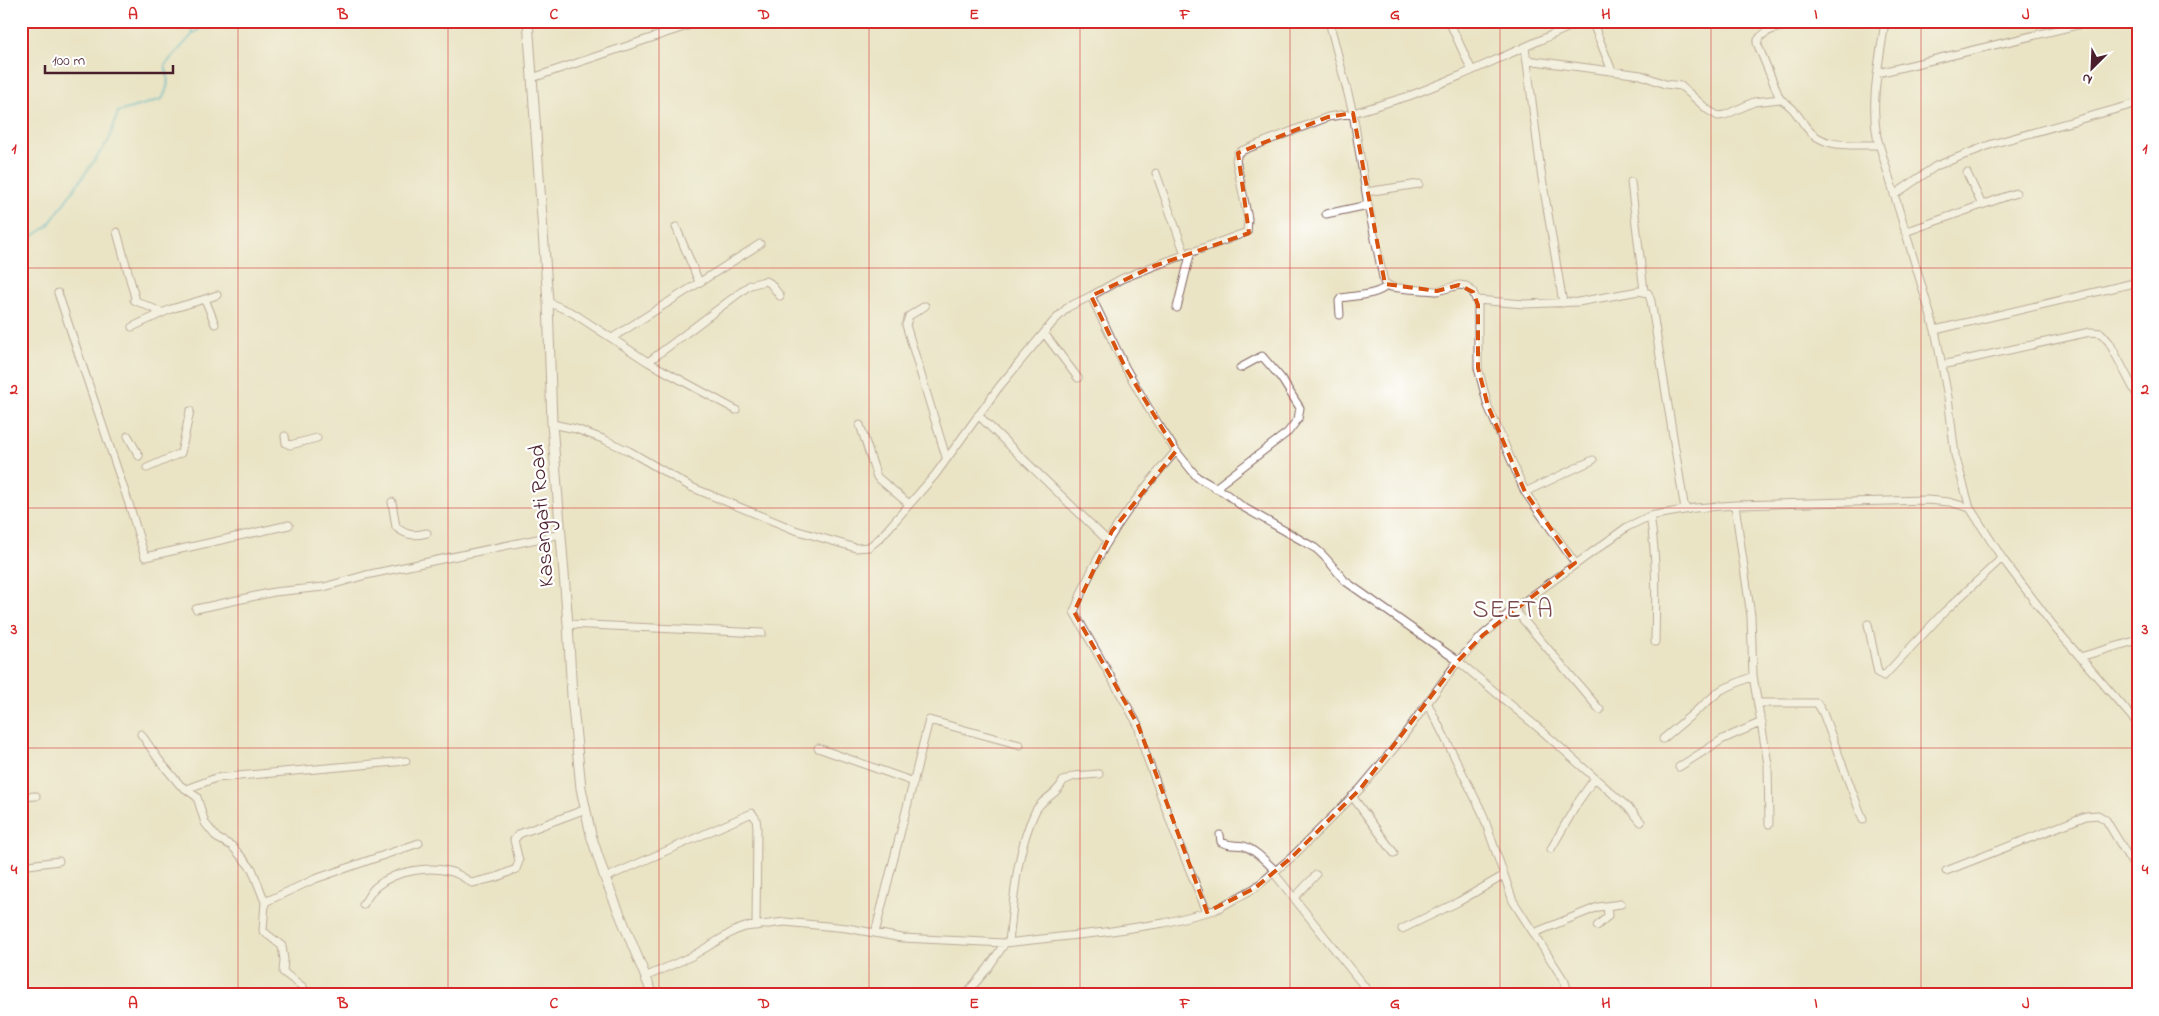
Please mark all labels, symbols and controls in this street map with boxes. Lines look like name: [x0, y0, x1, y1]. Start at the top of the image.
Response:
text: A: [128, 3, 138, 27]
text: B: [337, 3, 349, 27]
text: C: [550, 3, 559, 27]
text: D: [757, 3, 770, 27]
text: E: [969, 3, 979, 27]
text: F: [1179, 3, 1191, 27]
text: G: [1390, 3, 1400, 27]
text: H: [1601, 3, 1611, 27]
text: I: [1814, 3, 1818, 27]
text: J: [2022, 3, 2030, 27]
scale bar: [45, 42, 172, 74]
north arrow: [2066, 42, 2116, 92]
text: 100 m: [52, 50, 85, 72]
text: N: [2079, 67, 2096, 90]
text: 1: [11, 137, 17, 161]
text: 1: [2142, 137, 2148, 161]
text: 2: [9, 378, 18, 402]
text: 2: [2140, 378, 2149, 402]
street label: Kasangati Road: [522, 443, 565, 588]
district label: SEETA: [1472, 593, 1554, 629]
text: 3: [10, 618, 18, 642]
text: 3: [2141, 618, 2149, 642]
text: 4: [10, 858, 18, 882]
text: 4: [2141, 858, 2149, 882]
text: A: [128, 992, 138, 1016]
text: B: [337, 992, 349, 1016]
text: C: [550, 992, 559, 1016]
text: D: [757, 992, 770, 1016]
text: E: [969, 992, 979, 1016]
text: F: [1179, 992, 1191, 1016]
text: G: [1390, 992, 1400, 1016]
text: H: [1601, 992, 1611, 1016]
text: I: [1814, 992, 1818, 1016]
text: J: [2022, 992, 2030, 1016]

